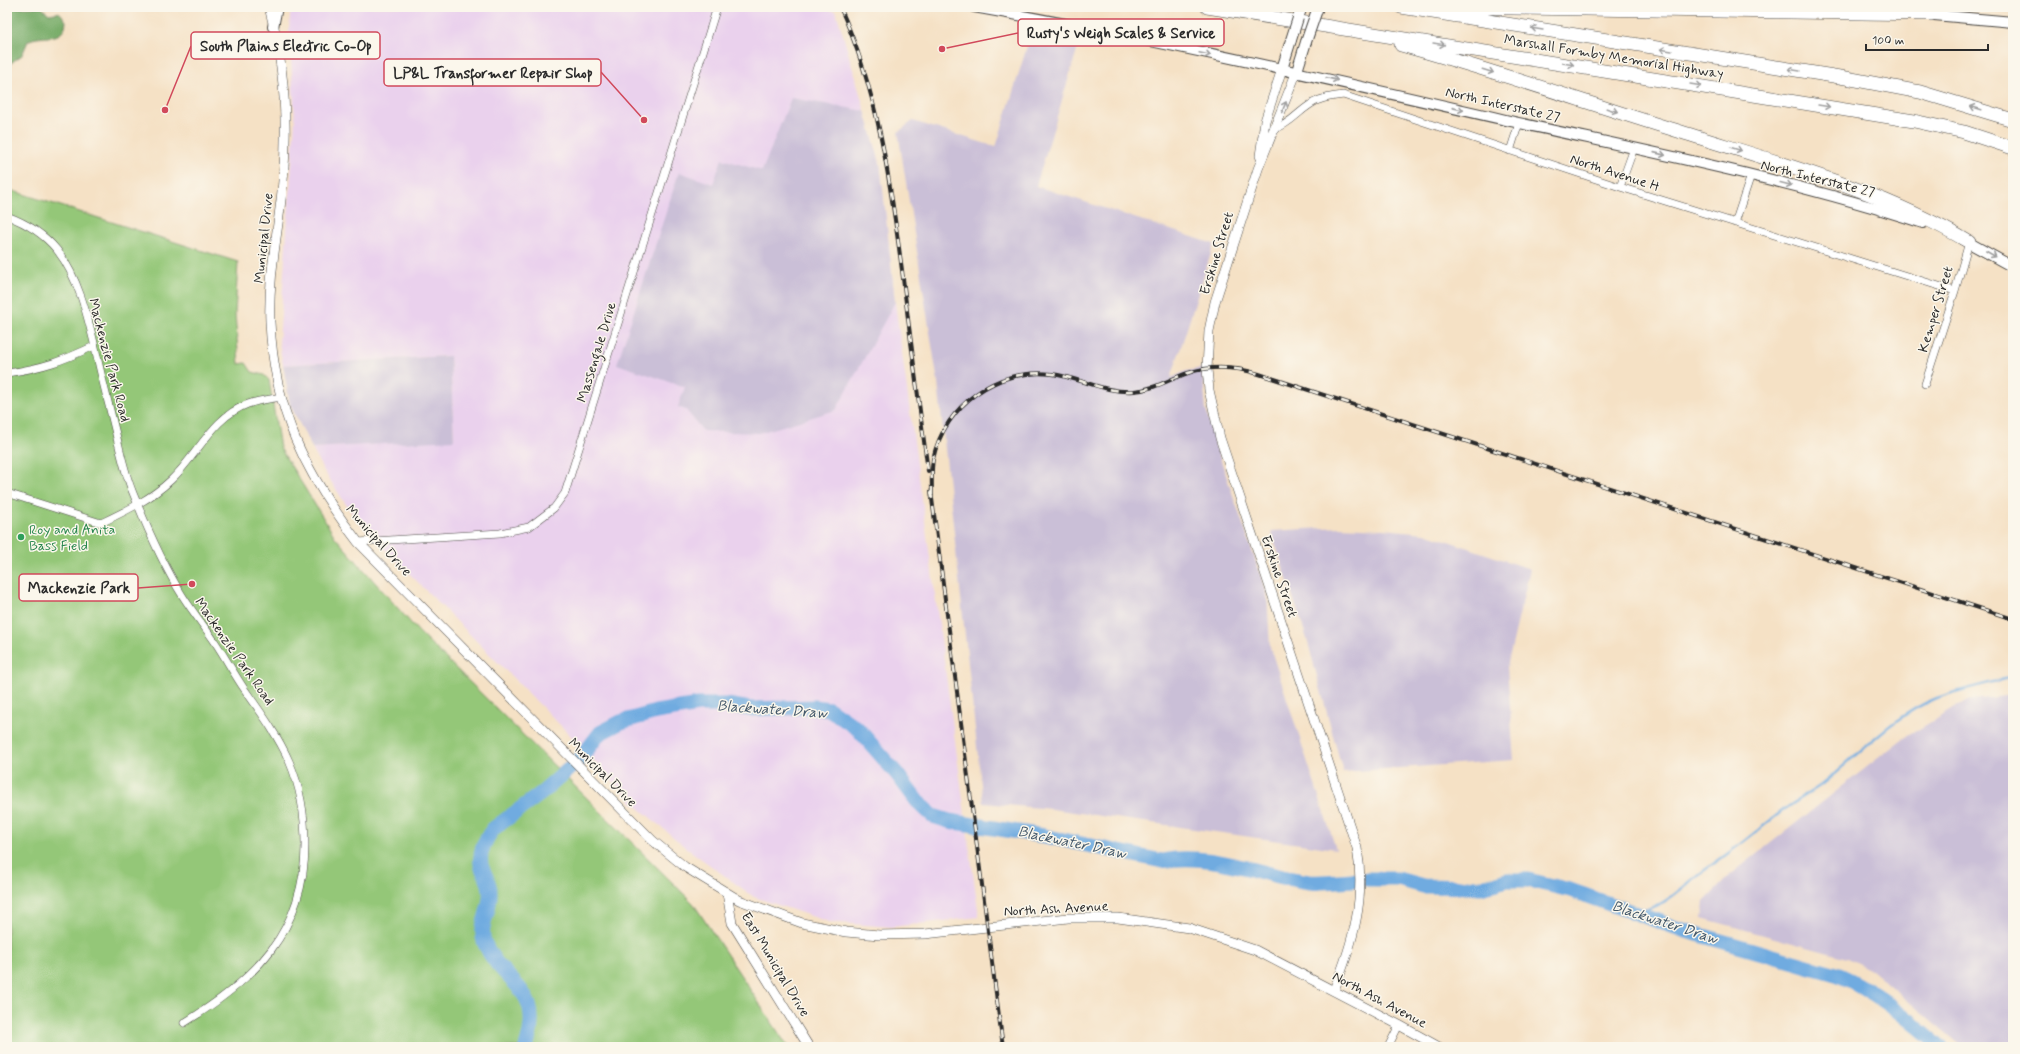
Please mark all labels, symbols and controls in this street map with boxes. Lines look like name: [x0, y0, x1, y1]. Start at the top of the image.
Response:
callout: Rusty's Weigh Scales & Service: [1018, 19, 1224, 46]
text: Rusty's Weigh Scales & Service: [1027, 24, 1215, 45]
one-way arrow: [1531, 25, 1544, 33]
scale bar: [1866, 26, 1988, 52]
street label: Marshall Formby Memorial Highway: [1503, 31, 1725, 83]
callout: South Plains Electric Co-Op: [191, 32, 380, 59]
text: 100 m: [1872, 33, 1904, 49]
text: South Plains Electric Co-Op: [200, 37, 372, 57]
one-way arrow: [1433, 40, 1446, 48]
one-way arrow: [1660, 46, 1673, 54]
one-way arrow: [1198, 50, 1211, 58]
callout: LP&L Transformer Repair Shop: [384, 59, 601, 86]
one-way arrow: [1561, 61, 1574, 69]
text: LP&L Transformer Repair Shop: [393, 64, 593, 86]
one-way arrow: [1788, 65, 1801, 73]
one-way arrow: [1481, 68, 1494, 75]
one-way arrow: [1325, 76, 1338, 84]
one-way arrow: [1689, 81, 1702, 89]
street label: North Interstate 27: [1444, 83, 1562, 127]
one-way arrow: [1281, 101, 1288, 113]
one-way arrow: [1818, 102, 1831, 110]
one-way arrow: [1970, 104, 1983, 111]
one-way arrow: [1452, 105, 1465, 113]
one-way arrow: [1605, 107, 1618, 114]
one-way arrow: [1729, 146, 1742, 153]
street label: North Avenue H: [1568, 150, 1662, 196]
one-way arrow: [1653, 151, 1666, 158]
street label: North Interstate 27: [1759, 156, 1877, 202]
one-way arrow: [1780, 181, 1793, 188]
street label: Municipal Drive: [250, 192, 278, 284]
street label: Erskine Street: [1196, 210, 1238, 297]
one-way arrow: [1985, 251, 1997, 259]
street label: Kemper Street: [1914, 264, 1958, 355]
street label: Mackenzie Park Road: [84, 296, 134, 424]
street label: Massengale Drive: [573, 299, 623, 405]
street label: Municipal Drive: [341, 501, 415, 580]
place label: Roy and Anita Bass Field: [29, 521, 115, 555]
marker: Roy and Anita Bass Field: [16, 532, 26, 542]
street label: Erskine Street: [1257, 533, 1302, 620]
callout: Mackenzie Park: [19, 574, 138, 601]
text: Mackenzie Park: [28, 579, 131, 599]
street label: Mackenzie Park Road: [190, 594, 278, 709]
water label: Blackwater Draw: [716, 696, 829, 724]
street label: Municipal Drive: [564, 734, 641, 811]
water label: Blackwater Draw: [1016, 822, 1129, 865]
water label: Blackwater Draw: [1609, 896, 1722, 950]
street label: North Ash Avenue: [1003, 897, 1109, 921]
street label: East Municipal Drive: [737, 909, 814, 1020]
street label: North Ash Avenue: [1329, 967, 1430, 1032]

